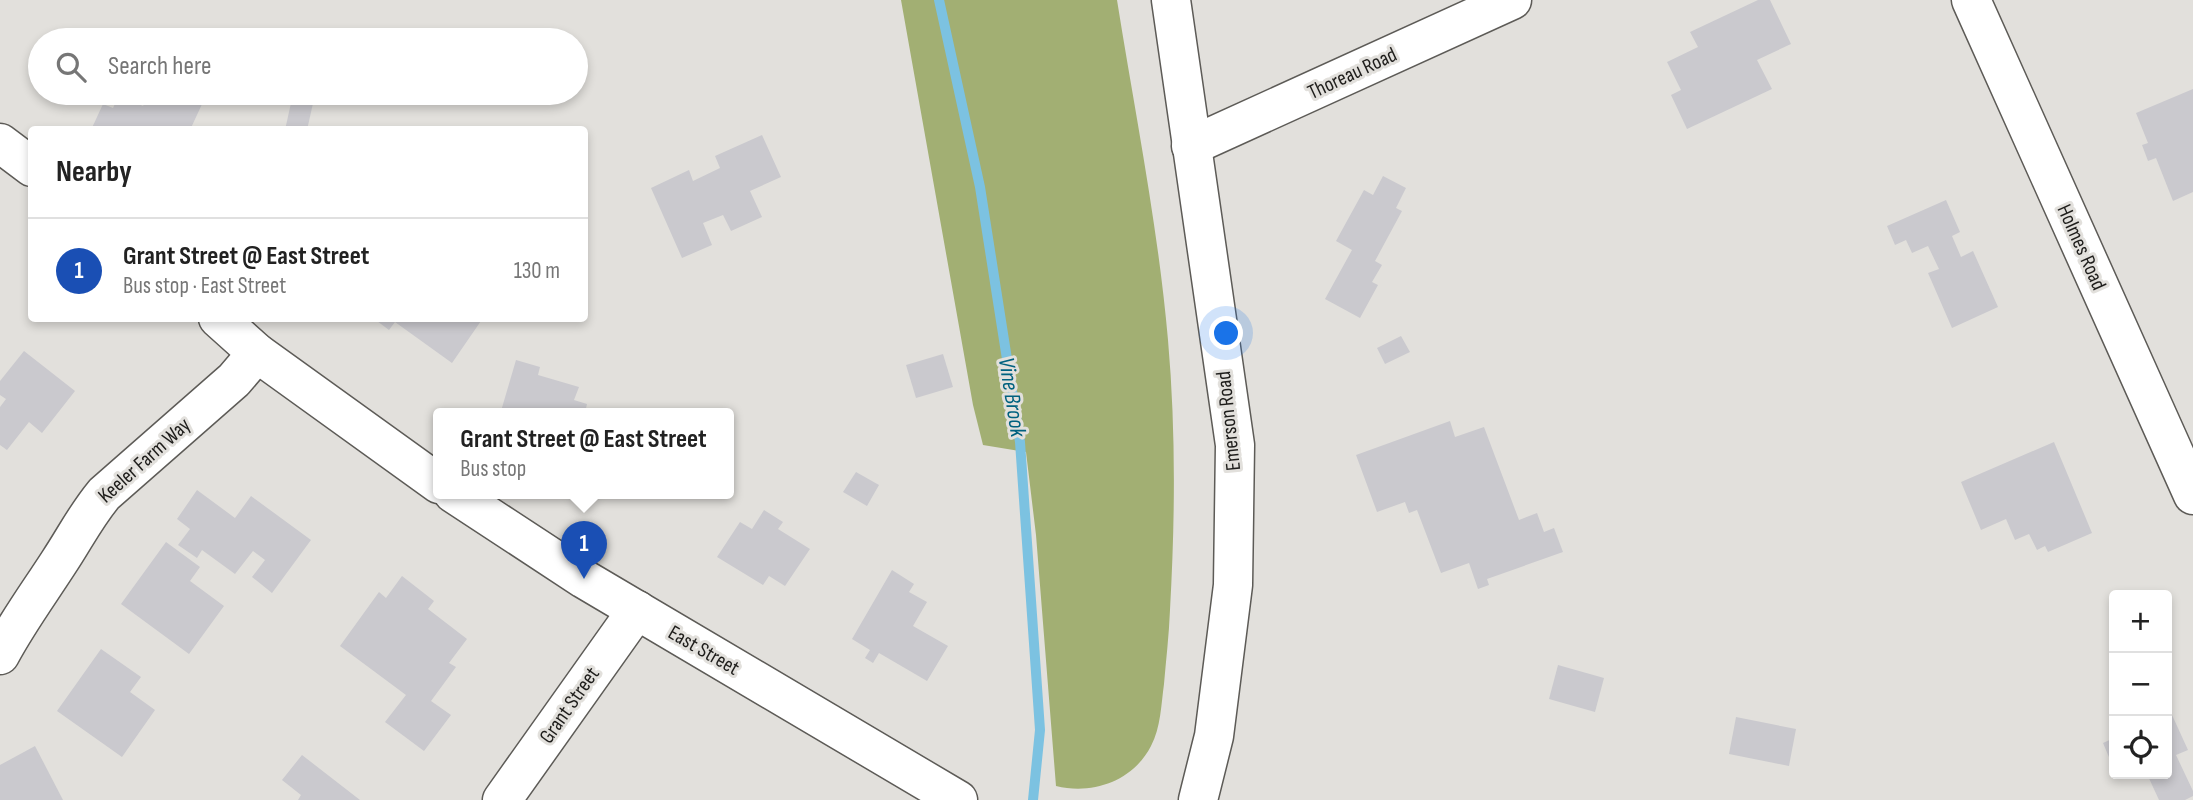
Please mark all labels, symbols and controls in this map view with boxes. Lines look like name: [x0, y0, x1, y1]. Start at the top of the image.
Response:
search box: [28, 28, 588, 105]
street label: Thoreau Road: [1304, 42, 1401, 105]
icon: search: [52, 48, 90, 86]
text: Search here: [108, 51, 211, 82]
text: Nearby: [56, 154, 132, 190]
street label: Holmes Road: [2052, 201, 2111, 294]
text: Grant Street @ East Street: [123, 241, 369, 272]
text: 1: [74, 257, 84, 285]
text: 130 m: [514, 257, 560, 285]
text: Bus stop · East Street: [123, 272, 286, 300]
your location: [1209, 316, 1243, 350]
water label: Vine Brook: [992, 355, 1032, 440]
street label: Emerson Road: [1211, 370, 1246, 472]
popup: [433, 408, 734, 499]
street label: Keeler Farm Way: [93, 412, 196, 508]
text: Grant Street @ East Street: [460, 424, 707, 455]
text: Bus stop: [460, 455, 526, 483]
pin: 1: [561, 521, 607, 579]
map controls: [2109, 590, 2172, 779]
button: +: [2109, 590, 2172, 653]
street label: East Street: [664, 620, 744, 681]
button: −: [2109, 653, 2172, 716]
street label: Grant Street: [534, 662, 605, 748]
button: locate: [2109, 716, 2172, 779]

